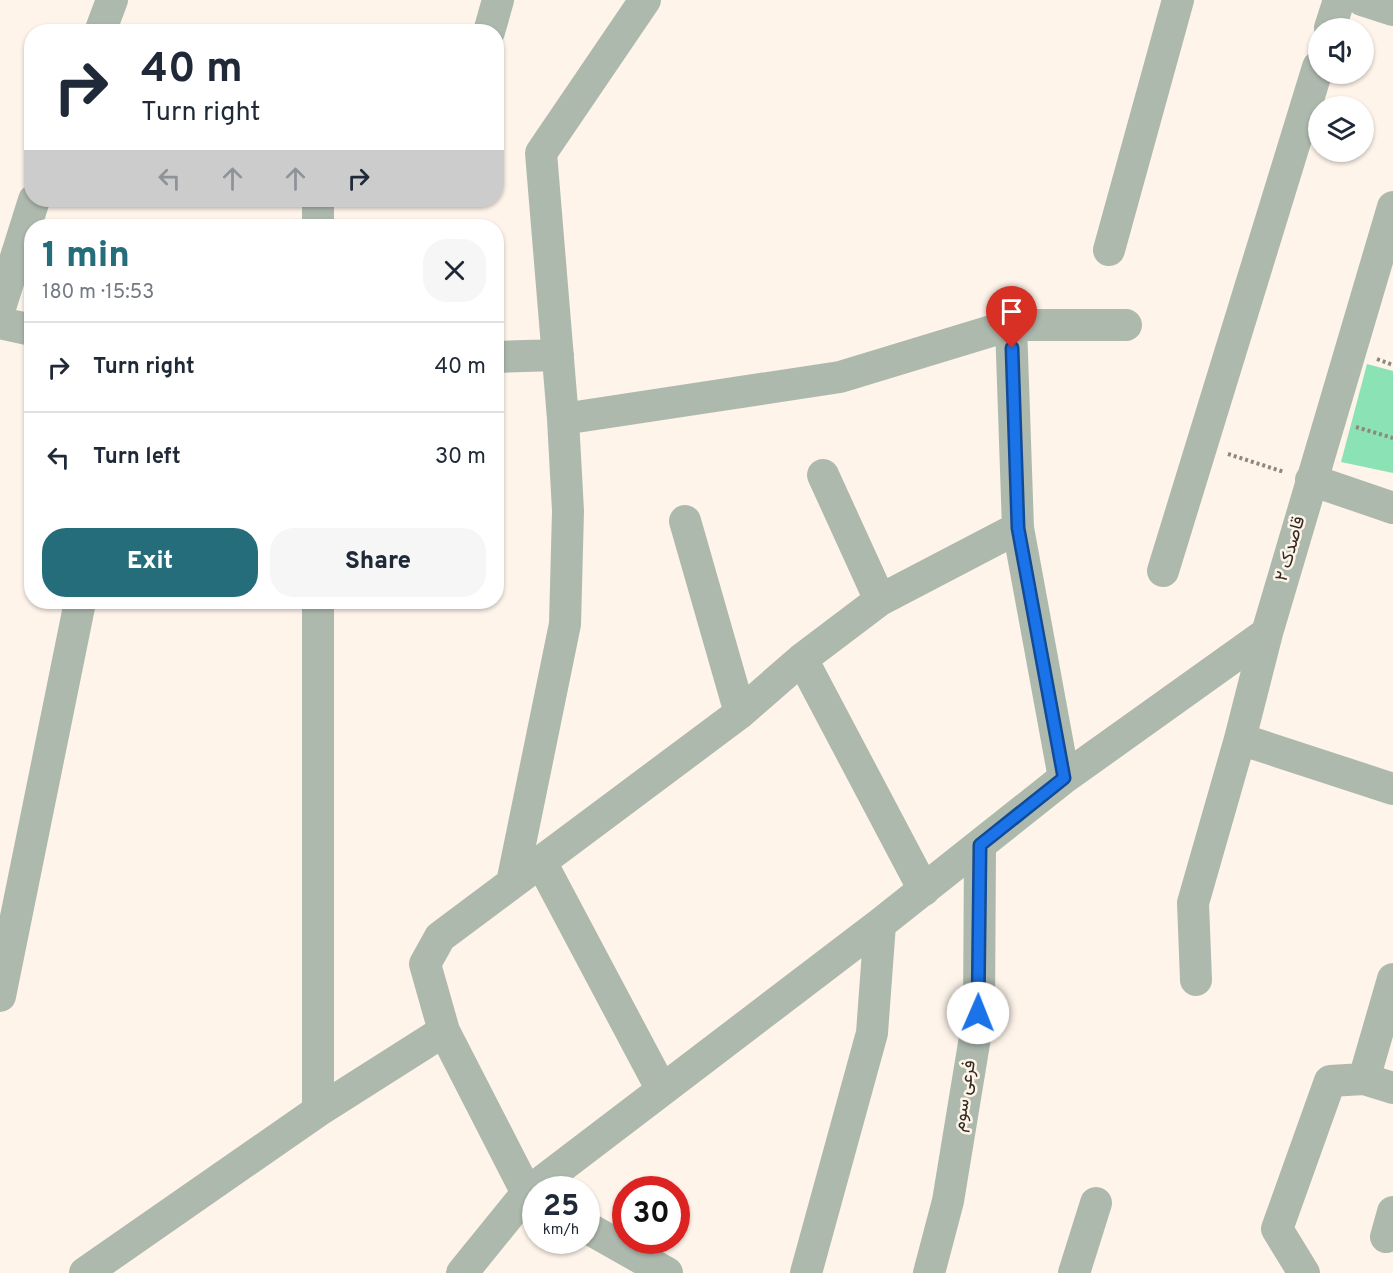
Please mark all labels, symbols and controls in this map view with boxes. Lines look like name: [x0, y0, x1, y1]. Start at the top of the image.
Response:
map controls: [1308, 18, 1374, 162]
button: sound: [1308, 18, 1374, 84]
text: 40 m: [141, 44, 243, 97]
icon: right: [42, 48, 120, 126]
text: Turn right: [141, 96, 260, 130]
button: layers: [1308, 96, 1374, 162]
icon: left: [153, 162, 186, 195]
icon: ahead: [216, 162, 249, 195]
icon: ahead: [279, 162, 312, 195]
icon: right: [342, 162, 375, 195]
text: 1 min: [42, 234, 130, 280]
button: close: [423, 239, 486, 302]
text: 180 m · 15:53: [42, 280, 154, 306]
pin: [986, 286, 1037, 348]
icon: arrive: [995, 295, 1028, 328]
icon: right: [42, 351, 75, 384]
text: Turn right: [93, 354, 195, 381]
text: 40 m: [434, 354, 486, 381]
icon: left: [42, 441, 75, 474]
text: Turn left: [93, 444, 181, 471]
text: 30 m: [435, 444, 486, 471]
street label: قاصدک ۲: [1271, 514, 1311, 584]
button: Exit: [42, 528, 258, 597]
button: Share: [270, 528, 486, 597]
position arrow: [946, 981, 1010, 1045]
street label: فرعی سوم: [948, 1059, 982, 1133]
speed limit sign: 30: [612, 1176, 690, 1254]
text: 25: [543, 1189, 579, 1226]
text: km/h: [543, 1221, 579, 1240]

